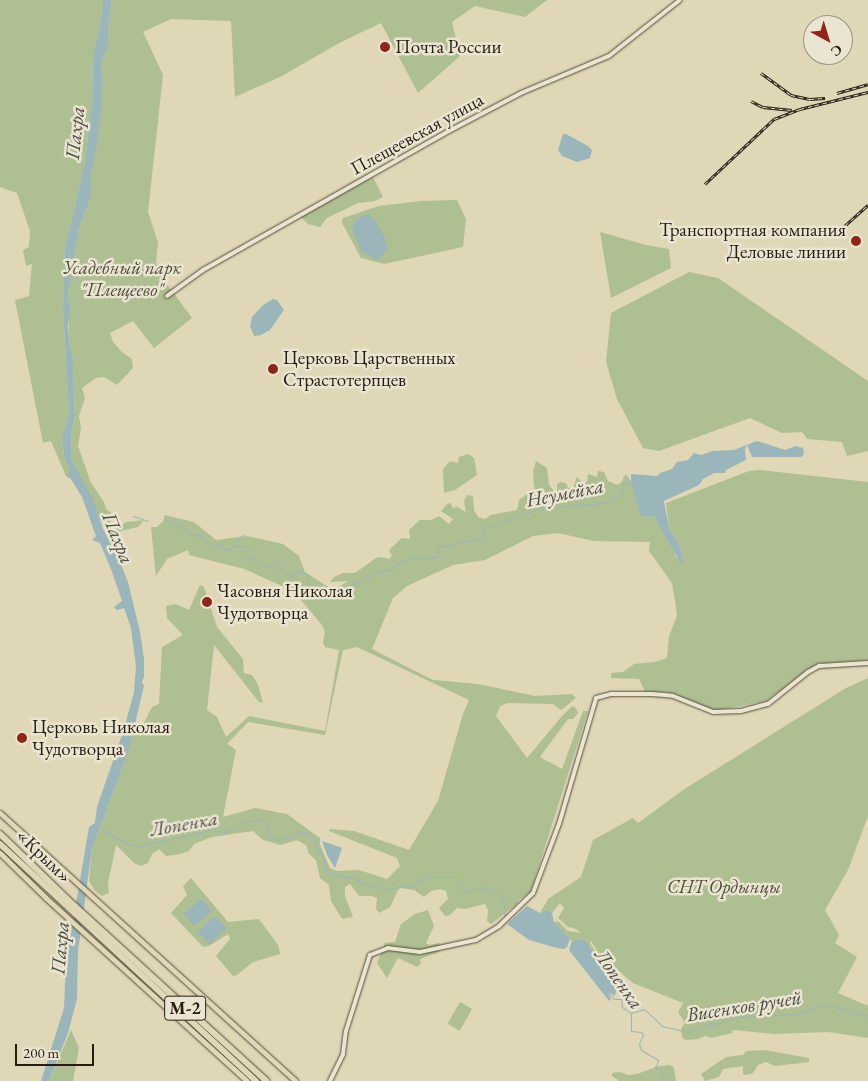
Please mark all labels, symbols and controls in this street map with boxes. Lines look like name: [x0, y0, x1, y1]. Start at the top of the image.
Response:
north arrow: [803, 15, 853, 65]
place label: Почта России: [395, 36, 502, 58]
marker: Почта России: [379, 41, 391, 53]
text: С: [827, 41, 846, 61]
street label: Плещеевская улица: [346, 88, 488, 180]
water label: Пахра: [60, 105, 90, 161]
place label: Транспортная компания Деловые линии: [659, 219, 846, 263]
marker: Транспортная компания Деловые линии: [850, 235, 862, 247]
park label: Усадебный парк "Плещеево": [63, 257, 181, 301]
place label: Церковь Царственных Страстотерпцев: [283, 347, 455, 391]
marker: Церковь Царственных Страстотерпцев: [267, 363, 279, 375]
water label: Неумейка: [524, 474, 606, 512]
water label: Пахра: [97, 509, 139, 567]
place label: Часовня Николая Чудотворца: [217, 580, 353, 624]
marker: Часовня Николая Чудотворца: [201, 596, 213, 608]
place label: Церковь Николая Чудотворца: [32, 716, 170, 760]
marker: Церковь Николая Чудотворца: [16, 732, 28, 744]
water label: Лопенка: [148, 806, 220, 842]
street label: «Крым»: [11, 824, 77, 888]
park label: СНТ Ордынцы: [667, 876, 781, 898]
water label: Пахра: [46, 920, 74, 976]
water label: Лопенка: [590, 944, 648, 1014]
water label: Висенков ручей: [685, 985, 803, 1027]
road number: М-2: [164, 992, 206, 1024]
scale bar: [18, 1034, 96, 1066]
text: 200 m: [23, 1043, 59, 1062]

